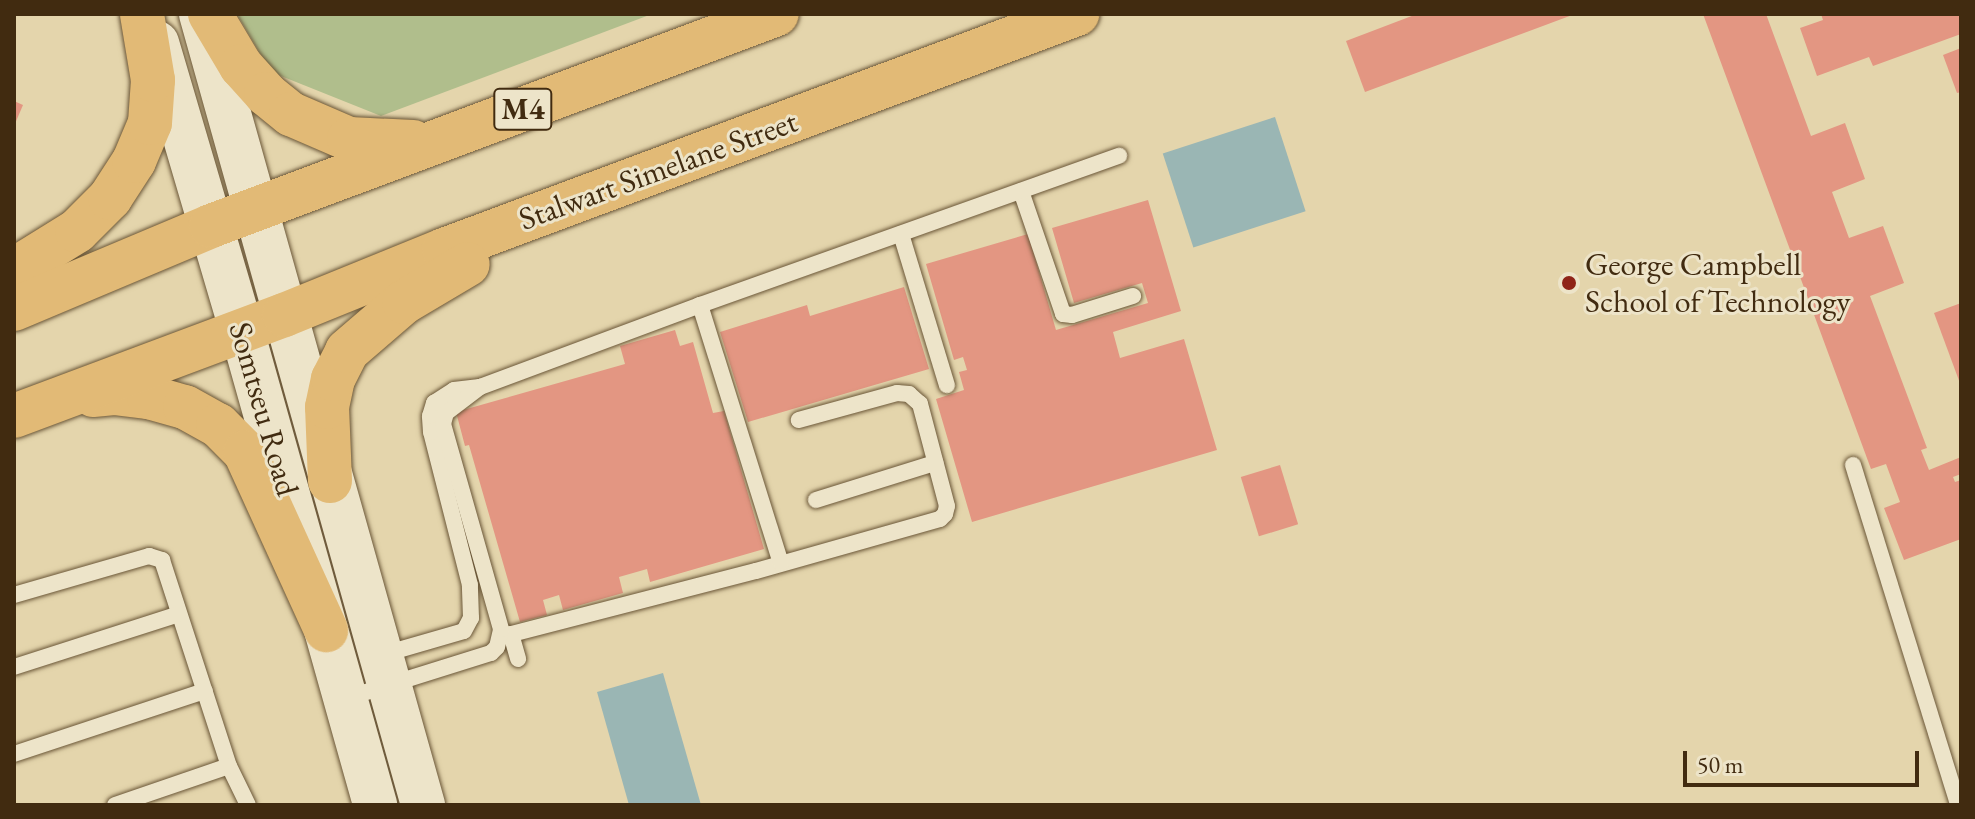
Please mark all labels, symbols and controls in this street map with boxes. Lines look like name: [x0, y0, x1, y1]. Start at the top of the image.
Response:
road number: M4: [493, 83, 553, 135]
street label: Stalwart Simelane Street: [514, 102, 802, 238]
place label: George Campbell School of Technology: [1585, 246, 1851, 321]
marker: George Campbell School of Technology: [1560, 274, 1578, 292]
street label: Somtseu Road: [221, 318, 307, 500]
scale bar: [1687, 735, 1923, 785]
text: 50 m: [1697, 749, 1744, 780]

